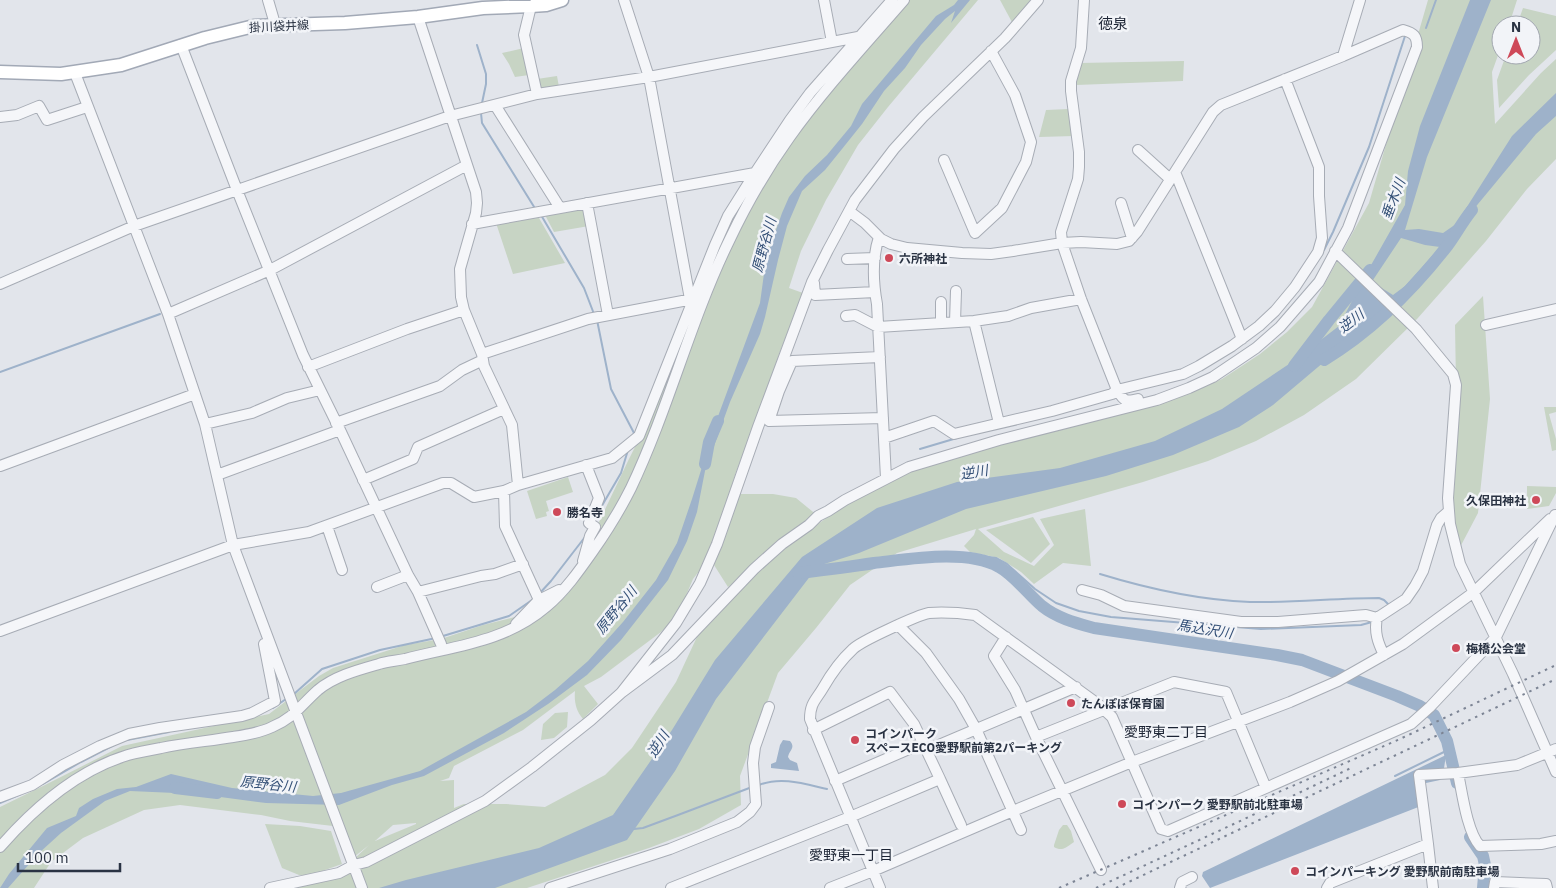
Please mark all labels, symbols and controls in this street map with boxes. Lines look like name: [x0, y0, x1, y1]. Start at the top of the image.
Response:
district label: 徳泉: [1098, 14, 1128, 33]
north arrow: [1491, 15, 1541, 65]
street label: 掛川袋井線: [249, 17, 309, 35]
text: N: [1511, 18, 1521, 36]
water label: 垂木川: [1377, 174, 1410, 222]
water label: 原野谷川: [748, 214, 780, 274]
place label: 六所神社: [899, 251, 947, 266]
marker: 六所神社: [883, 252, 895, 264]
water label: 逆川: [1334, 304, 1369, 337]
water label: 逆川: [959, 461, 991, 483]
place label: 久保田神社: [1466, 493, 1526, 508]
marker: 久保田神社: [1530, 494, 1542, 506]
place label: 勝名寺: [567, 505, 603, 520]
marker: 勝名寺: [551, 506, 563, 518]
water label: 原野谷川: [591, 581, 642, 637]
water label: 馬込沢川: [1176, 616, 1236, 643]
place label: 梅橋公会堂: [1466, 641, 1526, 656]
marker: 梅橋公会堂: [1450, 642, 1462, 654]
place label: たんぽぽ保育園: [1081, 696, 1165, 711]
marker: たんぽぽ保育園: [1065, 697, 1077, 709]
district label: 愛野東二丁目: [1124, 723, 1208, 741]
water label: 逆川: [643, 726, 674, 761]
place label: コインパーク スペースECO愛野駅前第2パーキング: [865, 726, 1062, 755]
marker: コインパーク スペースECO愛野駅前第2パーキング: [849, 734, 861, 746]
water label: 原野谷川: [239, 772, 299, 796]
place label: コインパーク 愛野駅前北駐車場: [1132, 797, 1303, 812]
marker: コインパーク 愛野駅前北駐車場: [1116, 798, 1128, 810]
scale bar: [18, 840, 120, 872]
district label: 愛野東一丁目: [809, 846, 893, 864]
text: 100 m: [25, 848, 69, 867]
place label: コインパーキング 愛野駅前南駐車場: [1305, 864, 1499, 879]
marker: コインパーキング 愛野駅前南駐車場: [1289, 865, 1301, 877]

